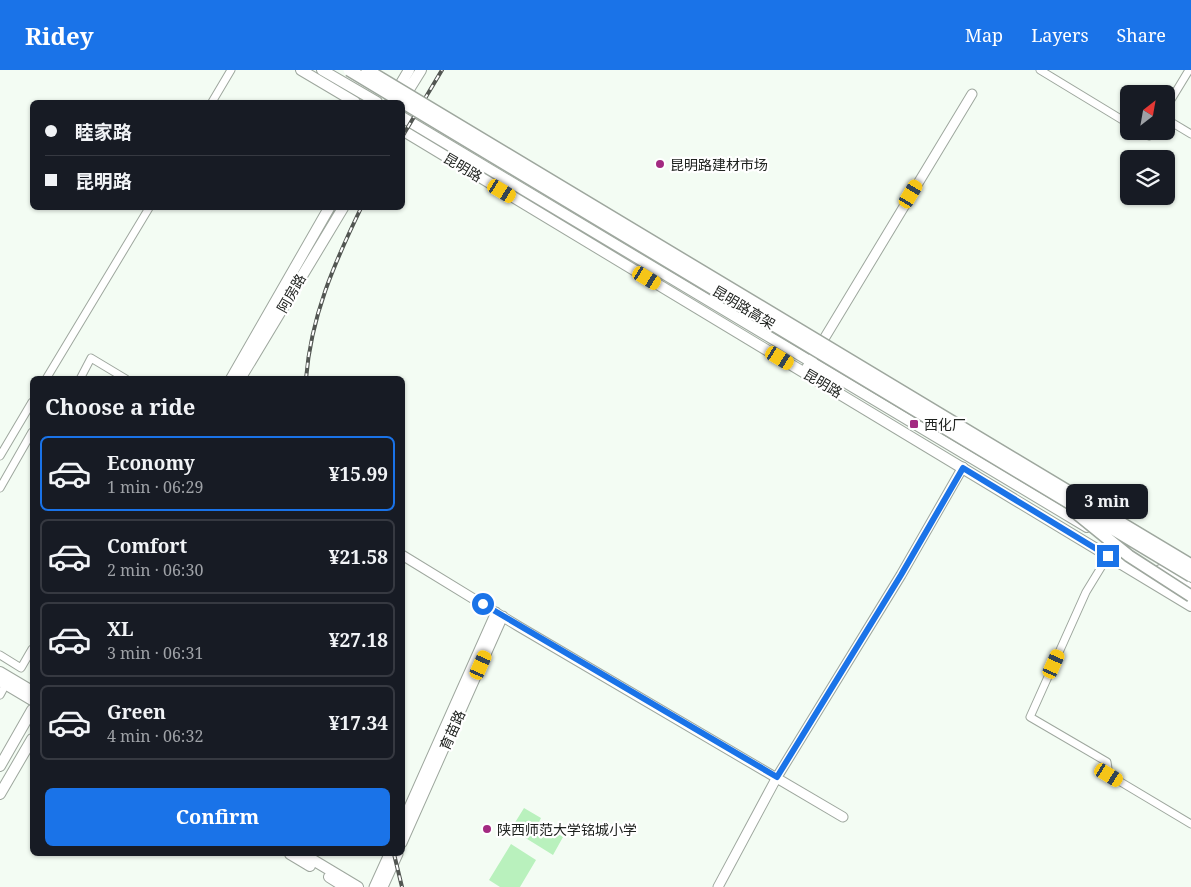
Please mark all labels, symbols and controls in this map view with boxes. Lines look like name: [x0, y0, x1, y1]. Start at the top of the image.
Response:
text: Ridey: [25, 19, 94, 52]
text: Map: [965, 23, 1003, 47]
text: Layers: [1031, 23, 1089, 47]
text: Share: [1117, 23, 1166, 47]
north arrow: [1120, 85, 1175, 140]
map controls: [1120, 85, 1175, 205]
text: 睦家路: [75, 119, 132, 145]
street label: 昆明路: [440, 148, 486, 186]
button: layers: [1120, 150, 1175, 205]
place label: 昆明路建材市场: [670, 155, 768, 174]
marker: 昆明路建材市场: [654, 158, 666, 170]
text: 昆明路: [75, 168, 132, 194]
car: [485, 177, 518, 205]
car: [896, 177, 925, 211]
car: [630, 264, 663, 292]
street label: 阿房路: [272, 270, 310, 316]
street label: 昆明路高架: [709, 281, 779, 333]
car: [763, 344, 796, 372]
street label: 昆明路: [800, 364, 846, 402]
text: Choose a ride: [45, 391, 195, 421]
place label: 西化厂: [924, 415, 966, 434]
marker: 西化厂: [908, 418, 920, 430]
text: Economy: [107, 450, 195, 476]
icon: car: [47, 451, 92, 496]
text: ¥15.99: [329, 461, 388, 487]
text: 1 min · 06:29: [107, 476, 203, 498]
callout: 3 min: [1067, 484, 1149, 518]
text: 3 min: [1084, 490, 1130, 512]
text: Comfort: [107, 533, 187, 559]
icon: car: [47, 534, 92, 579]
text: ¥21.58: [329, 544, 388, 570]
route end: [1097, 545, 1119, 567]
text: 2 min · 06:30: [107, 559, 203, 581]
route start: [472, 593, 494, 615]
text: XL: [107, 616, 133, 642]
icon: car: [47, 617, 92, 662]
text: ¥27.18: [329, 627, 388, 653]
text: 3 min · 06:31: [107, 642, 203, 664]
car: [1041, 647, 1066, 681]
car: [468, 648, 493, 682]
text: Green: [107, 699, 166, 725]
icon: car: [47, 700, 92, 745]
street label: 育苗路: [435, 707, 469, 753]
text: ¥17.34: [329, 710, 388, 736]
text: 4 min · 06:32: [107, 725, 203, 747]
car: [1092, 761, 1125, 789]
button: Confirm: [45, 788, 390, 846]
place label: 陕西师范大学铭城小学: [497, 820, 637, 839]
marker: 陕西师范大学铭城小学: [481, 823, 493, 835]

